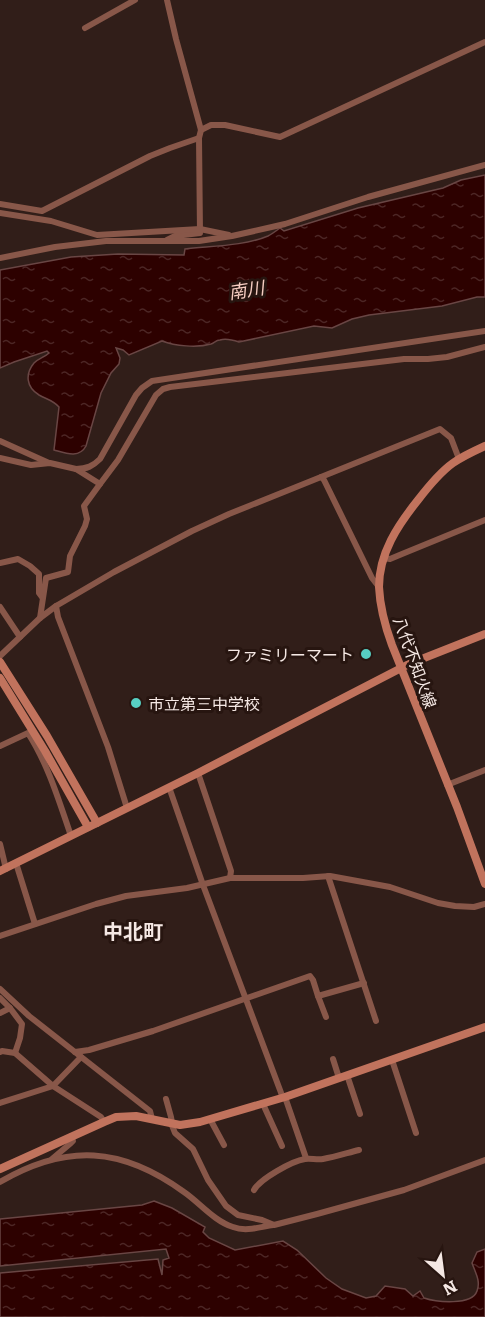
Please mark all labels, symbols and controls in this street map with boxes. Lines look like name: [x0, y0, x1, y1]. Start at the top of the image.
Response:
water label: 南川: [226, 273, 268, 305]
street label: 八代不知火線: [388, 613, 444, 711]
place label: ファミリーマート: [226, 642, 354, 666]
marker: ファミリーマート: [359, 647, 373, 661]
place label: 市立第三中学校: [148, 691, 260, 715]
marker: 市立第三中学校: [129, 696, 143, 710]
district label: 中北町: [103, 915, 163, 945]
north arrow: [413, 1245, 473, 1305]
text: N: [439, 1275, 462, 1303]

